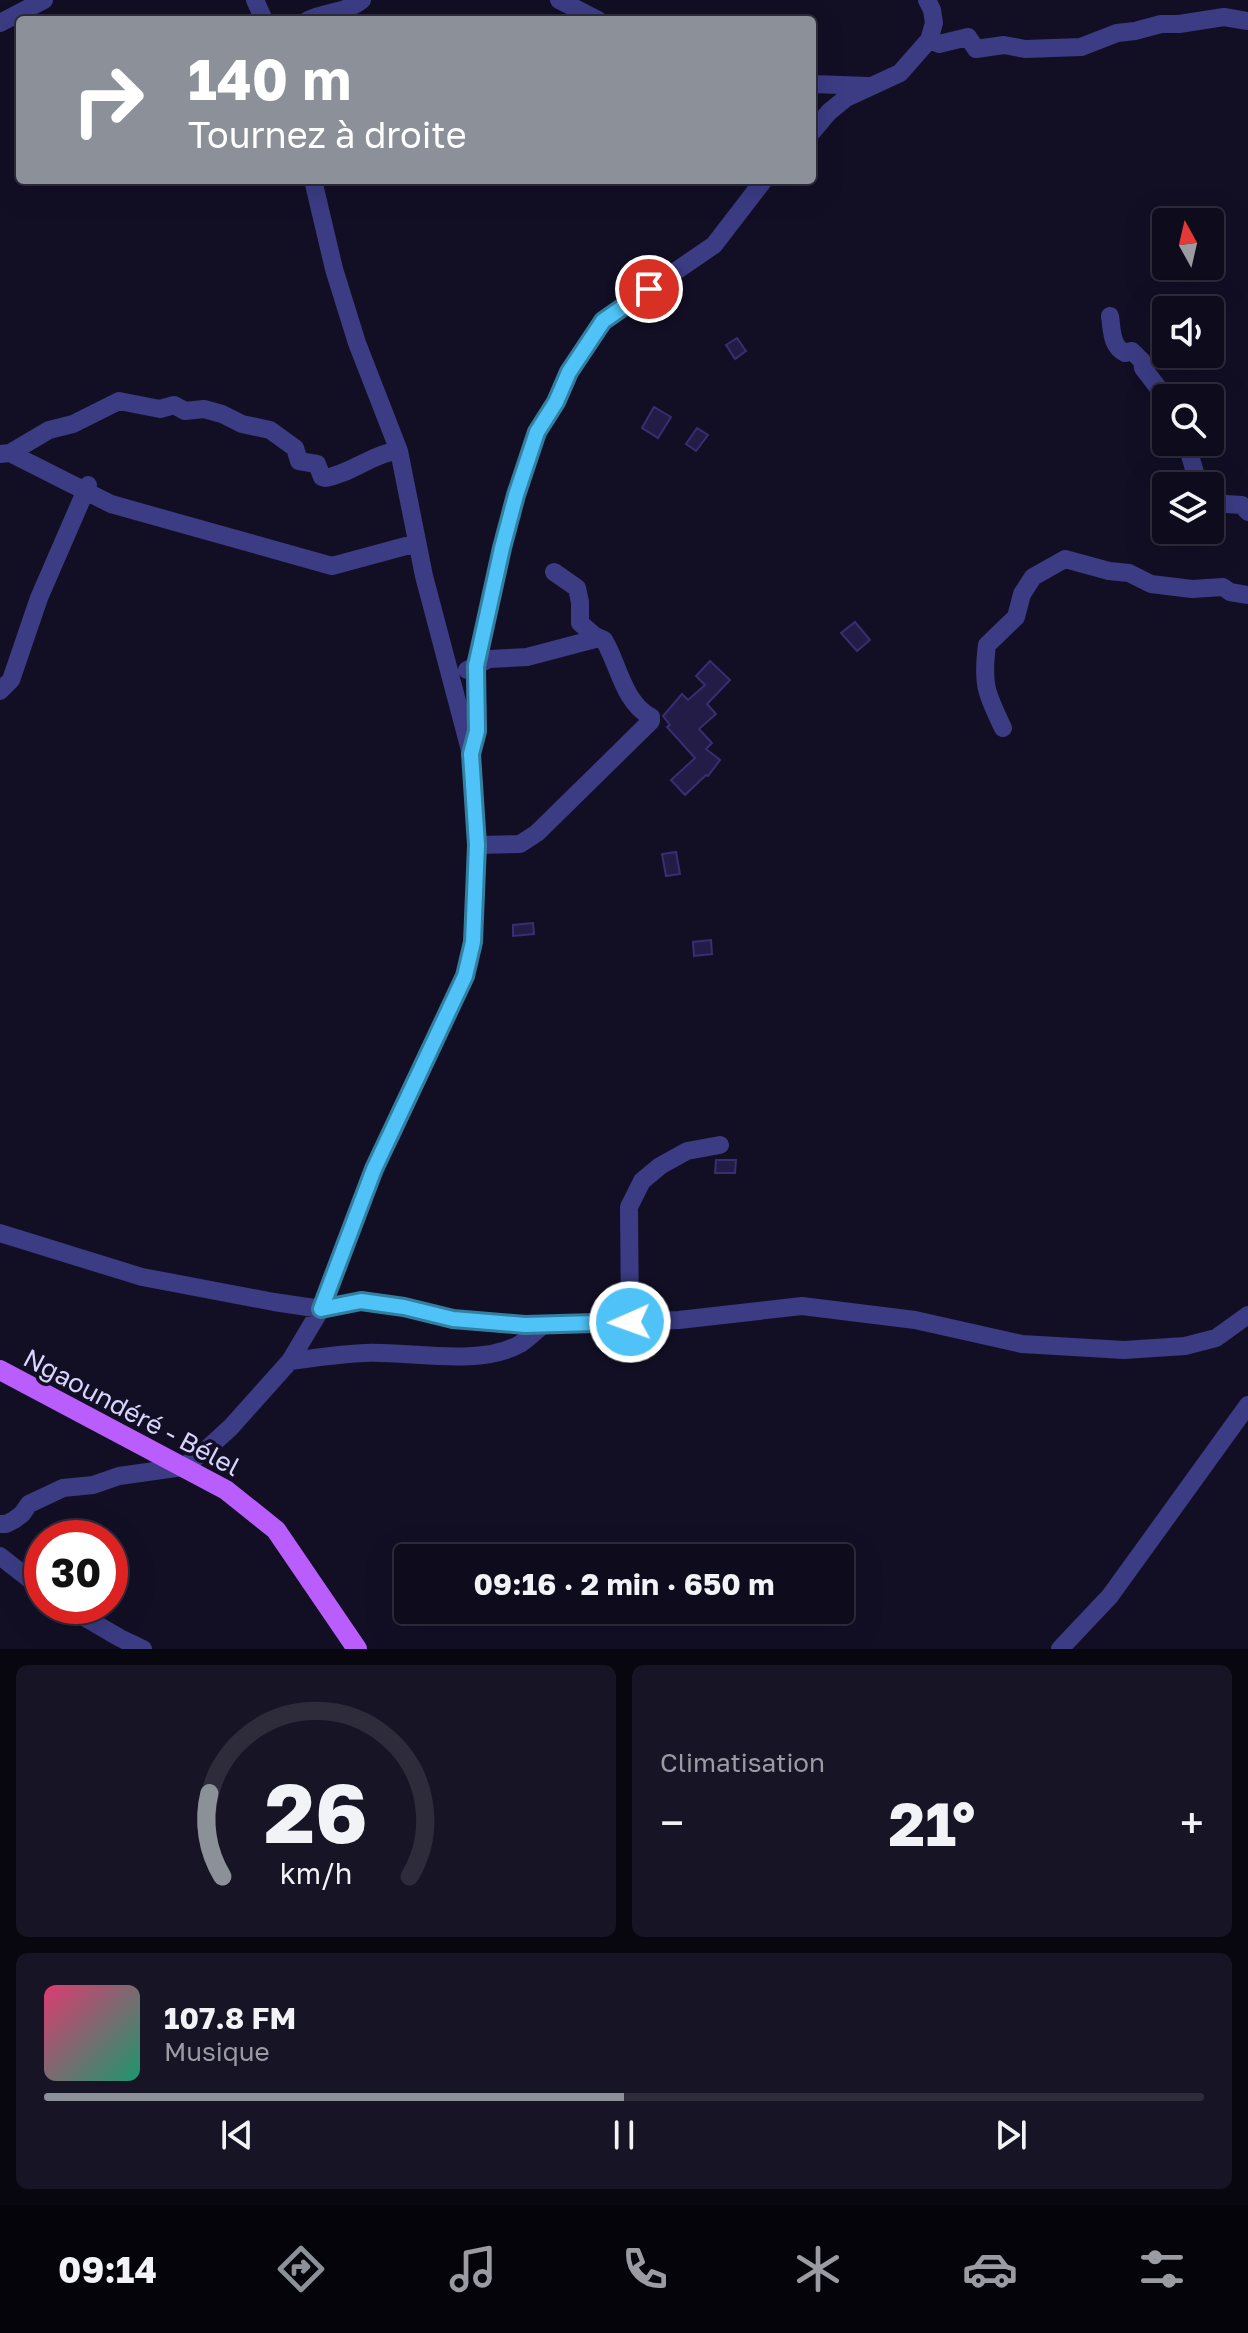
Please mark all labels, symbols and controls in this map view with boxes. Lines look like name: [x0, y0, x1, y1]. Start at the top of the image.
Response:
text: 140 m: [188, 45, 351, 112]
icon: right: [56, 48, 160, 152]
text: Tournez à droite: [188, 113, 467, 156]
north arrow: [1152, 208, 1224, 280]
map controls: [1152, 208, 1224, 544]
pin: [615, 255, 683, 323]
icon: arrive: [627, 267, 671, 311]
button: sound: [1152, 296, 1224, 368]
button: search: [1152, 384, 1224, 456]
button: layers: [1152, 472, 1224, 544]
position arrow: [588, 1280, 672, 1364]
street label: Ngaoundéré - Bélel: [18, 1342, 246, 1482]
speed limit sign: 30: [24, 1520, 128, 1624]
text: 09:16 · 2 min · 650 m: [474, 1566, 774, 1602]
text: Climatisation: [660, 1747, 825, 1778]
text: 26: [264, 1761, 368, 1861]
text: 21°: [889, 1787, 975, 1859]
text: −: [660, 1796, 684, 1849]
text: +: [1180, 1796, 1204, 1849]
text: km/h: [280, 1856, 352, 1890]
text: 107.8 FM: [164, 2000, 296, 2036]
text: Musique: [164, 2036, 270, 2067]
icon: previous: [215, 2113, 259, 2157]
icon: pause: [602, 2113, 646, 2157]
icon: next: [989, 2113, 1033, 2157]
icon: directions: [273, 2241, 329, 2297]
icon: music: [445, 2241, 501, 2297]
icon: phone: [617, 2241, 673, 2297]
icon: climate: [790, 2241, 846, 2297]
icon: car: [962, 2241, 1018, 2297]
icon: filters: [1134, 2241, 1190, 2297]
text: 09:14: [58, 2248, 157, 2291]

